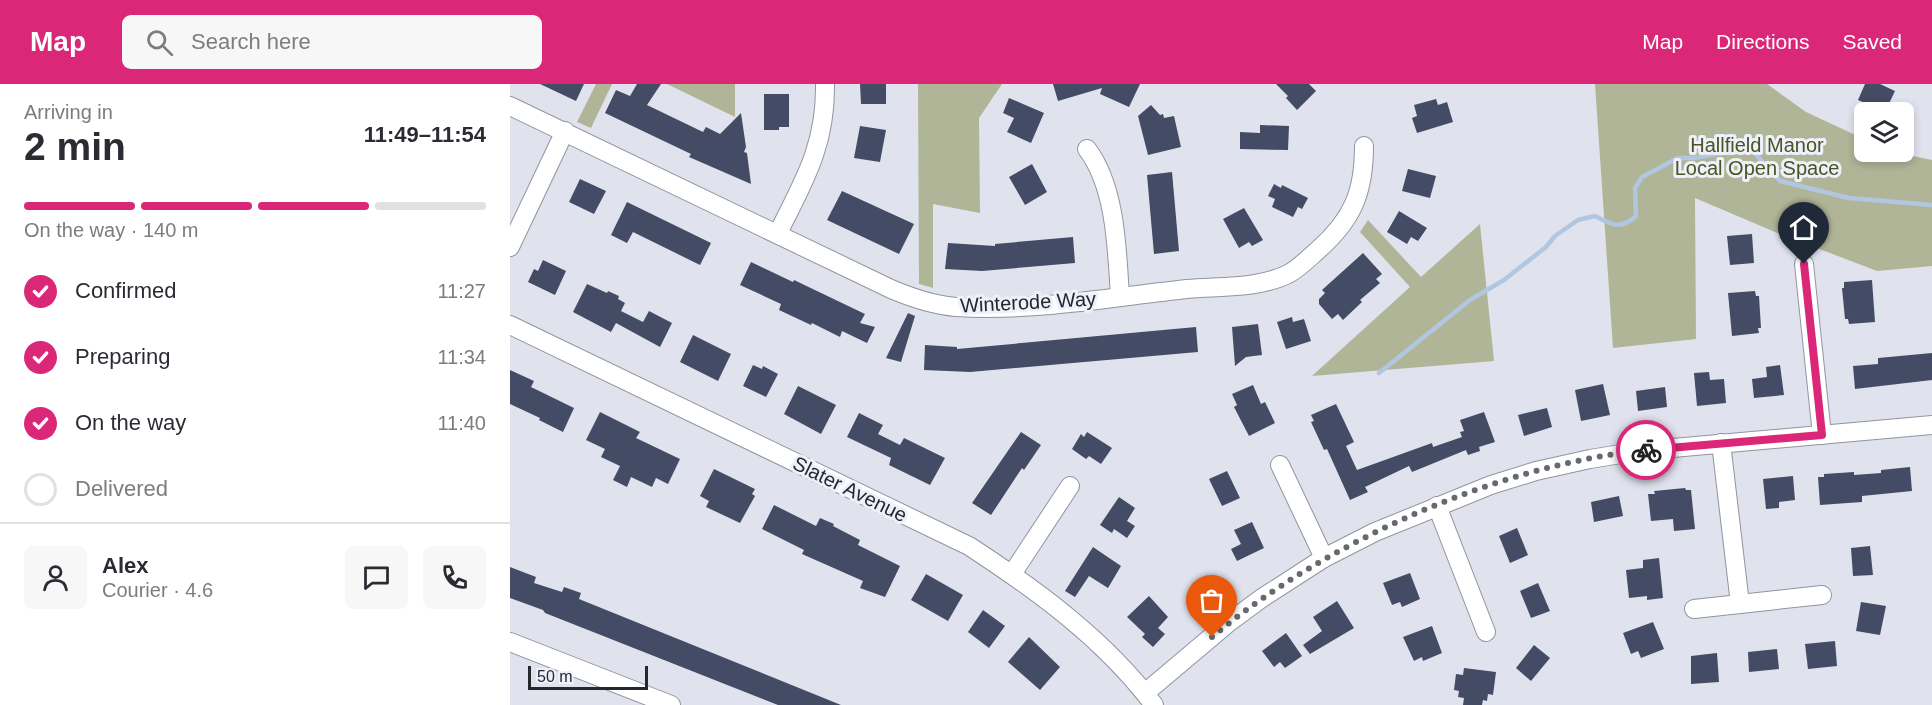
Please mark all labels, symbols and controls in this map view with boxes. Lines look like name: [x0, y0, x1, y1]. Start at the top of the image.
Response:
search box: [122, 15, 542, 69]
text: Map: [30, 26, 86, 57]
icon: search: [143, 26, 176, 59]
text: Search here: [191, 29, 311, 54]
text: Map: [1642, 30, 1683, 53]
text: Directions: [1716, 30, 1809, 53]
text: Saved: [1842, 30, 1902, 53]
text: Arriving in: [24, 101, 113, 123]
map controls: [1854, 102, 1914, 162]
button: layers: [1854, 102, 1914, 162]
text: 11:49–11:54: [364, 122, 486, 147]
text: 2 min: [24, 125, 126, 168]
park label: Hallfield Manor Local Open Space: [1675, 134, 1839, 179]
pin: [1778, 202, 1829, 264]
icon: home: [1787, 211, 1820, 244]
text: On the way · 140 m: [24, 219, 199, 241]
icon: check: [24, 275, 57, 308]
text: Confirmed: [75, 278, 176, 303]
text: 11:27: [437, 280, 486, 302]
street label: Winterode Way: [960, 287, 1096, 317]
icon: check: [24, 341, 57, 374]
text: Preparing: [75, 344, 170, 369]
text: 11:34: [437, 346, 486, 368]
icon: check: [24, 407, 57, 440]
text: On the way: [75, 410, 186, 435]
text: 11:40: [437, 412, 486, 434]
courier: [1616, 420, 1676, 480]
icon: bike: [1630, 434, 1663, 467]
street label: Slater Avenue: [789, 452, 911, 526]
text: Delivered: [75, 476, 168, 501]
button: person: [24, 546, 87, 609]
button: chat: [345, 546, 408, 609]
button: phone: [423, 546, 486, 609]
text: Alex: [102, 553, 148, 578]
pin: [1186, 575, 1237, 637]
text: Courier · 4.6: [102, 579, 213, 601]
icon: bag: [1195, 584, 1228, 617]
scale bar: [528, 663, 648, 690]
text: 50 m: [537, 668, 573, 685]

